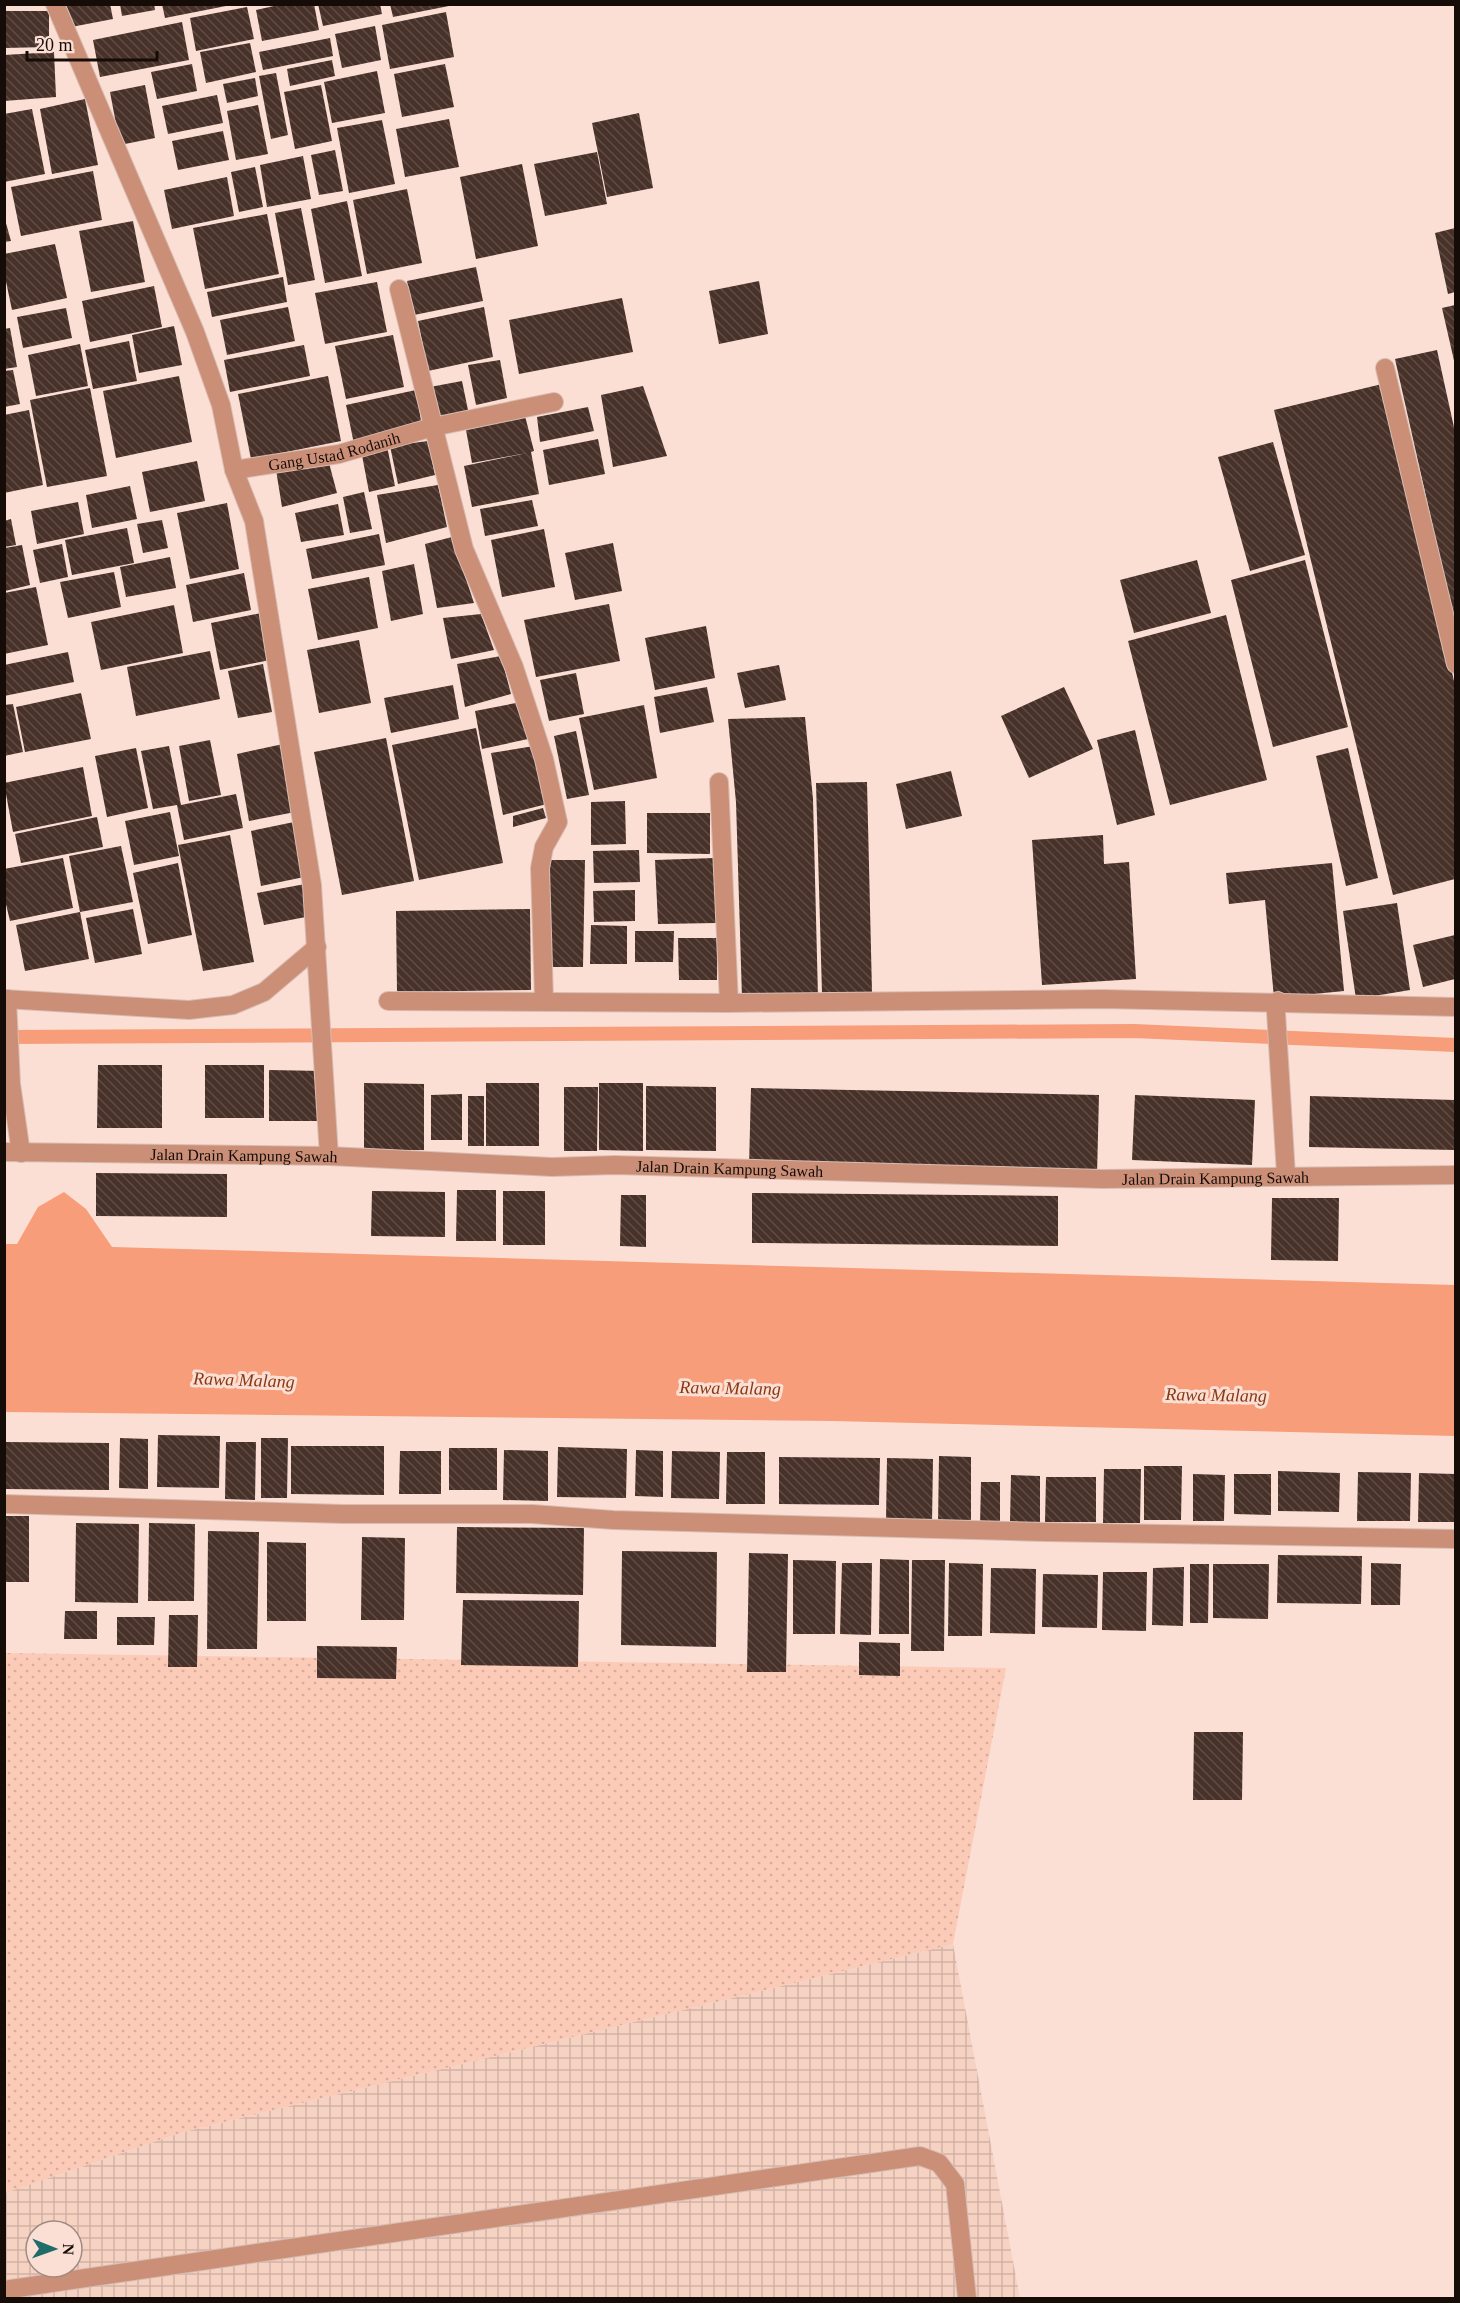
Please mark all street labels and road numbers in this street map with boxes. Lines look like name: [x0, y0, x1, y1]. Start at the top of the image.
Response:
street label: Gang Ustad Rodanih: [267, 428, 402, 473]
street label: Jalan Drain Kampung Sawah: [150, 1145, 338, 1165]
street label: Jalan Drain Kampung Sawah: [636, 1157, 823, 1179]
street label: Jalan Drain Kampung Sawah: [1122, 1168, 1309, 1187]

